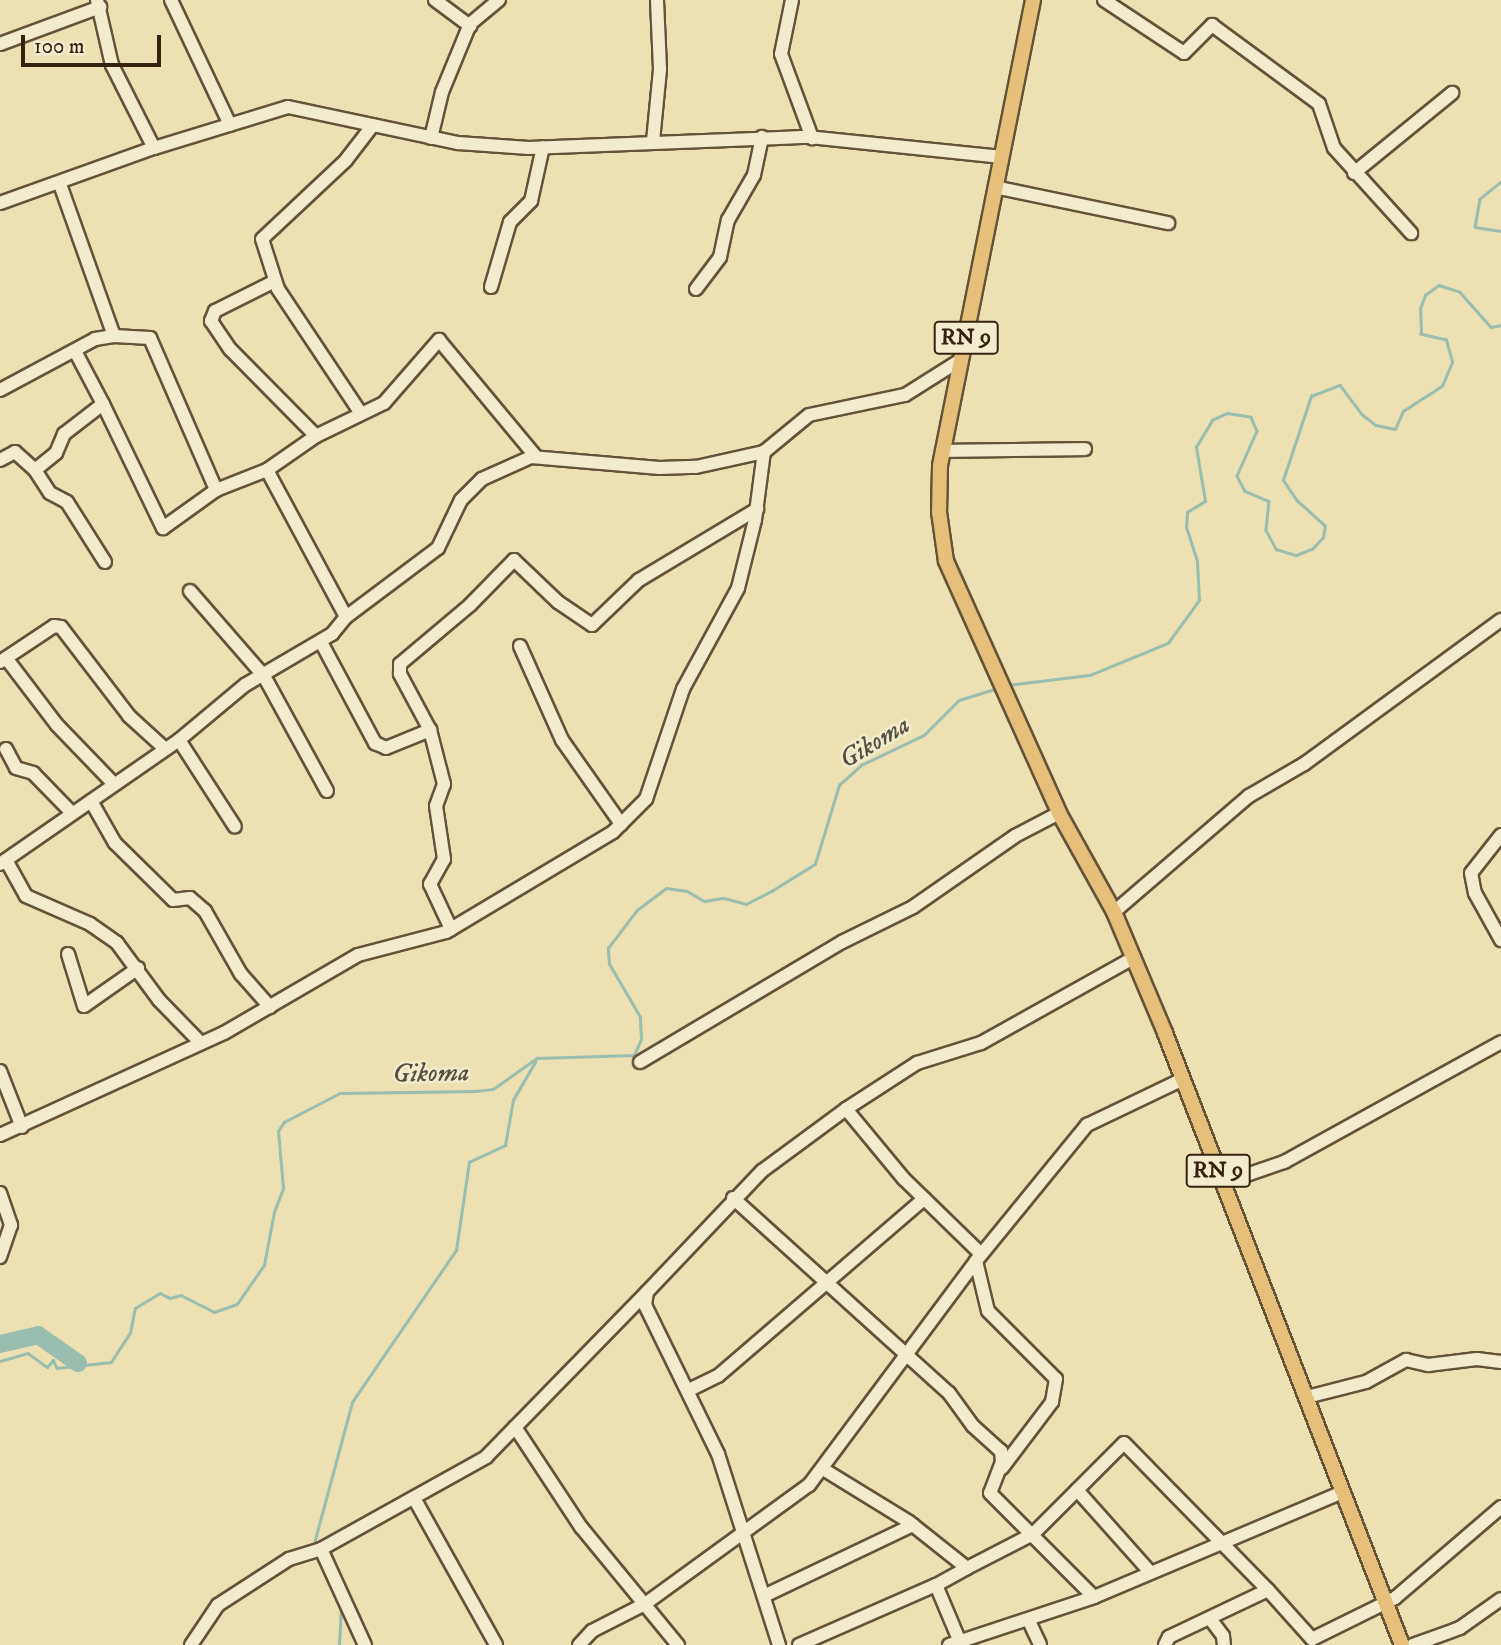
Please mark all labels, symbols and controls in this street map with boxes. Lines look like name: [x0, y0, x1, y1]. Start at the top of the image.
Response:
scale bar: [24, 21, 164, 65]
text: 100 m: [34, 34, 85, 60]
road number: RN 9: [933, 318, 999, 358]
water label: Gikoma: [834, 710, 916, 776]
water label: Gikoma: [392, 1058, 470, 1090]
road number: RN 9: [1185, 1152, 1251, 1190]

